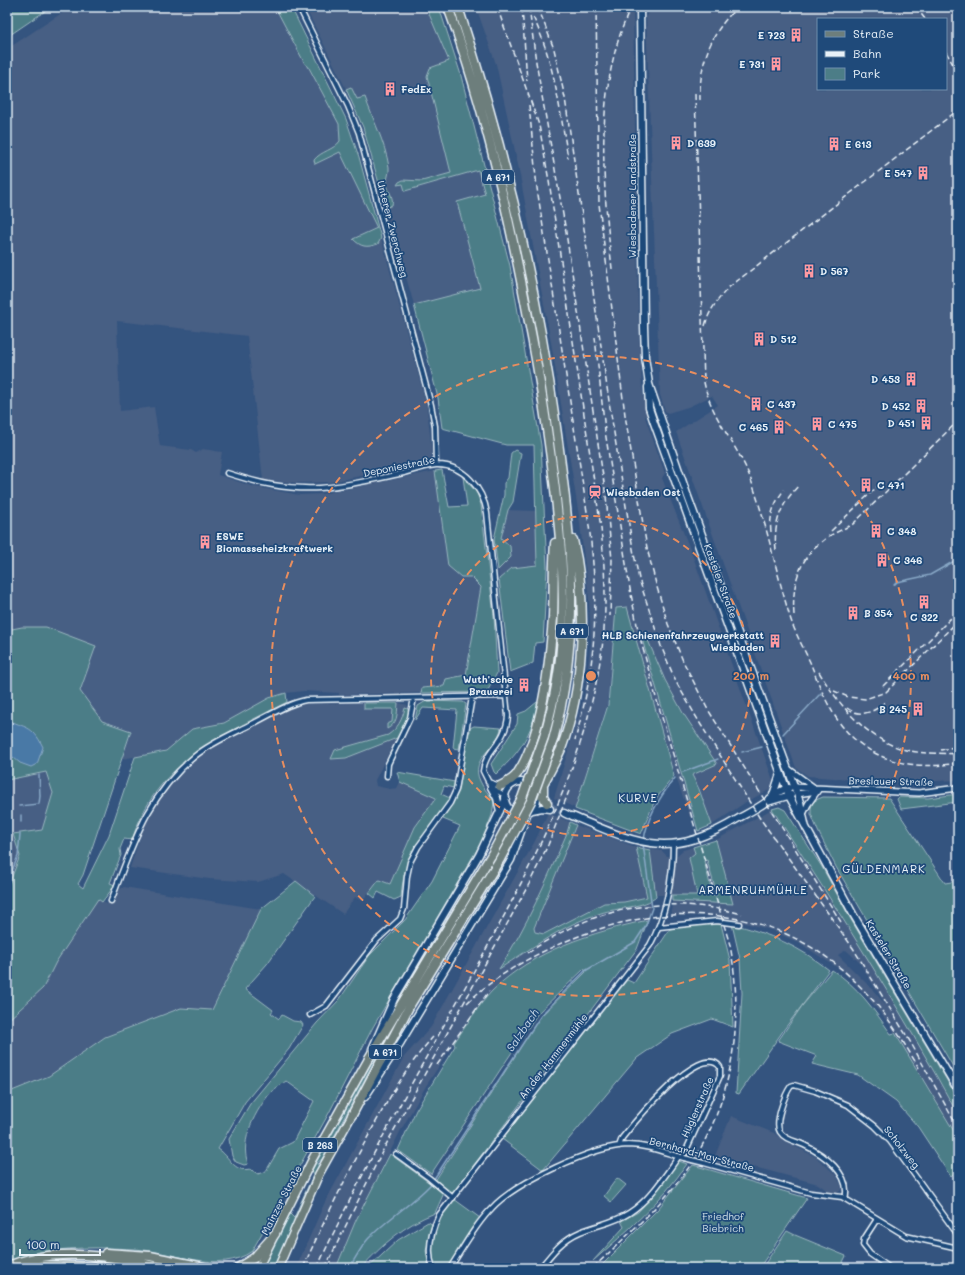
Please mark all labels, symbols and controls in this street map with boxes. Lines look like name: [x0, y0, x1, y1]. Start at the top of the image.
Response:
legend: [817, 18, 947, 90]
text: Straße: [853, 25, 894, 41]
building icon: E 723: [788, 27, 804, 43]
place label: E 723: [758, 28, 785, 42]
text: Bahn: [853, 45, 881, 61]
building icon: E 731: [768, 56, 784, 72]
place label: E 731: [739, 57, 765, 71]
text: Park: [853, 65, 880, 81]
building icon: FedEx: [382, 81, 398, 97]
place label: FedEx: [401, 82, 431, 96]
street label: Wiesbadener Landstraße: [625, 134, 639, 258]
building icon: D 639: [668, 135, 684, 151]
place label: D 639: [687, 136, 716, 150]
building icon: E 613: [826, 136, 842, 152]
place label: E 613: [845, 137, 871, 151]
building icon: E 547: [915, 165, 931, 181]
place label: E 547: [884, 166, 912, 180]
road number: A 671: [482, 170, 514, 184]
street label: Unterer Zwerchweg: [374, 179, 412, 279]
building icon: D 567: [801, 263, 817, 279]
place label: D 567: [820, 264, 849, 278]
building icon: D 512: [751, 331, 767, 347]
place label: D 512: [770, 332, 797, 346]
building icon: D 453: [903, 371, 919, 387]
place label: D 453: [871, 372, 900, 386]
building icon: C 437: [748, 396, 764, 412]
place label: C 437: [767, 397, 796, 411]
building icon: D 452: [913, 398, 929, 414]
place label: D 452: [881, 399, 910, 413]
building icon: D 451: [918, 415, 934, 431]
building icon: C 475: [809, 416, 825, 432]
place label: D 451: [888, 416, 915, 430]
place label: C 475: [828, 417, 857, 431]
building icon: C 465: [771, 419, 787, 435]
place label: C 465: [739, 420, 768, 434]
street label: Deponiestraße: [362, 452, 436, 480]
building icon: C 471: [858, 477, 874, 493]
place label: C 471: [877, 478, 904, 492]
station icon: Wiesbaden Ost: [587, 484, 603, 500]
place label: Wiesbaden Ost: [606, 485, 681, 499]
building icon: C 348: [868, 523, 884, 539]
place label: C 348: [887, 524, 917, 538]
place label: ESWE Biomasseheizkraftwerk: [216, 529, 333, 555]
building icon: ESWE Biomasseheizkraftwerk: [197, 534, 213, 550]
street label: Kasteler Straße: [701, 542, 741, 620]
building icon: C 346: [874, 552, 890, 568]
place label: C 346: [893, 553, 922, 567]
building icon: C 322: [916, 594, 932, 610]
building icon: B 354: [845, 605, 861, 621]
place label: B 354: [864, 606, 893, 620]
place label: C 322: [910, 610, 939, 624]
road number: A 671: [556, 624, 588, 638]
place label: HLB Schienenfahrzeugwerkstatt Wiesbaden: [601, 628, 765, 654]
building icon: HLB Schienenfahrzeugwerkstatt Wiesbaden: [767, 633, 783, 649]
text: 200 m: [733, 667, 769, 683]
text: 400 m: [893, 667, 929, 683]
centre of rings: [584, 669, 598, 683]
place label: Wuth'sche Brauerei: [463, 672, 513, 698]
building icon: Wuth'sche Brauerei: [516, 677, 532, 693]
building icon: B 245: [910, 701, 926, 717]
place label: B 245: [879, 702, 907, 716]
street label: Breslauer Straße: [849, 773, 933, 789]
district label: KURVE: [618, 790, 658, 805]
district label: GÜLDENMARK: [842, 861, 926, 876]
district label: ARMENRUHMÜHLE: [698, 882, 808, 897]
street label: Kasteler Straße: [863, 917, 915, 991]
water label: Salzbach: [502, 1006, 542, 1054]
street label: An der Hammermühle: [515, 1010, 591, 1102]
road number: A 671: [369, 1045, 401, 1059]
street label: Hüglerstraße: [677, 1074, 717, 1140]
street label: Scholzweg: [881, 1123, 923, 1172]
street label: Bernhard-May-Straße: [648, 1133, 756, 1175]
road number: B 263: [303, 1138, 337, 1152]
street label: Mainzer Straße: [257, 1163, 305, 1237]
park label: Friedhof Biebrich: [702, 1209, 745, 1235]
scale bar: [20, 1231, 100, 1257]
text: 100 m: [26, 1236, 60, 1252]

